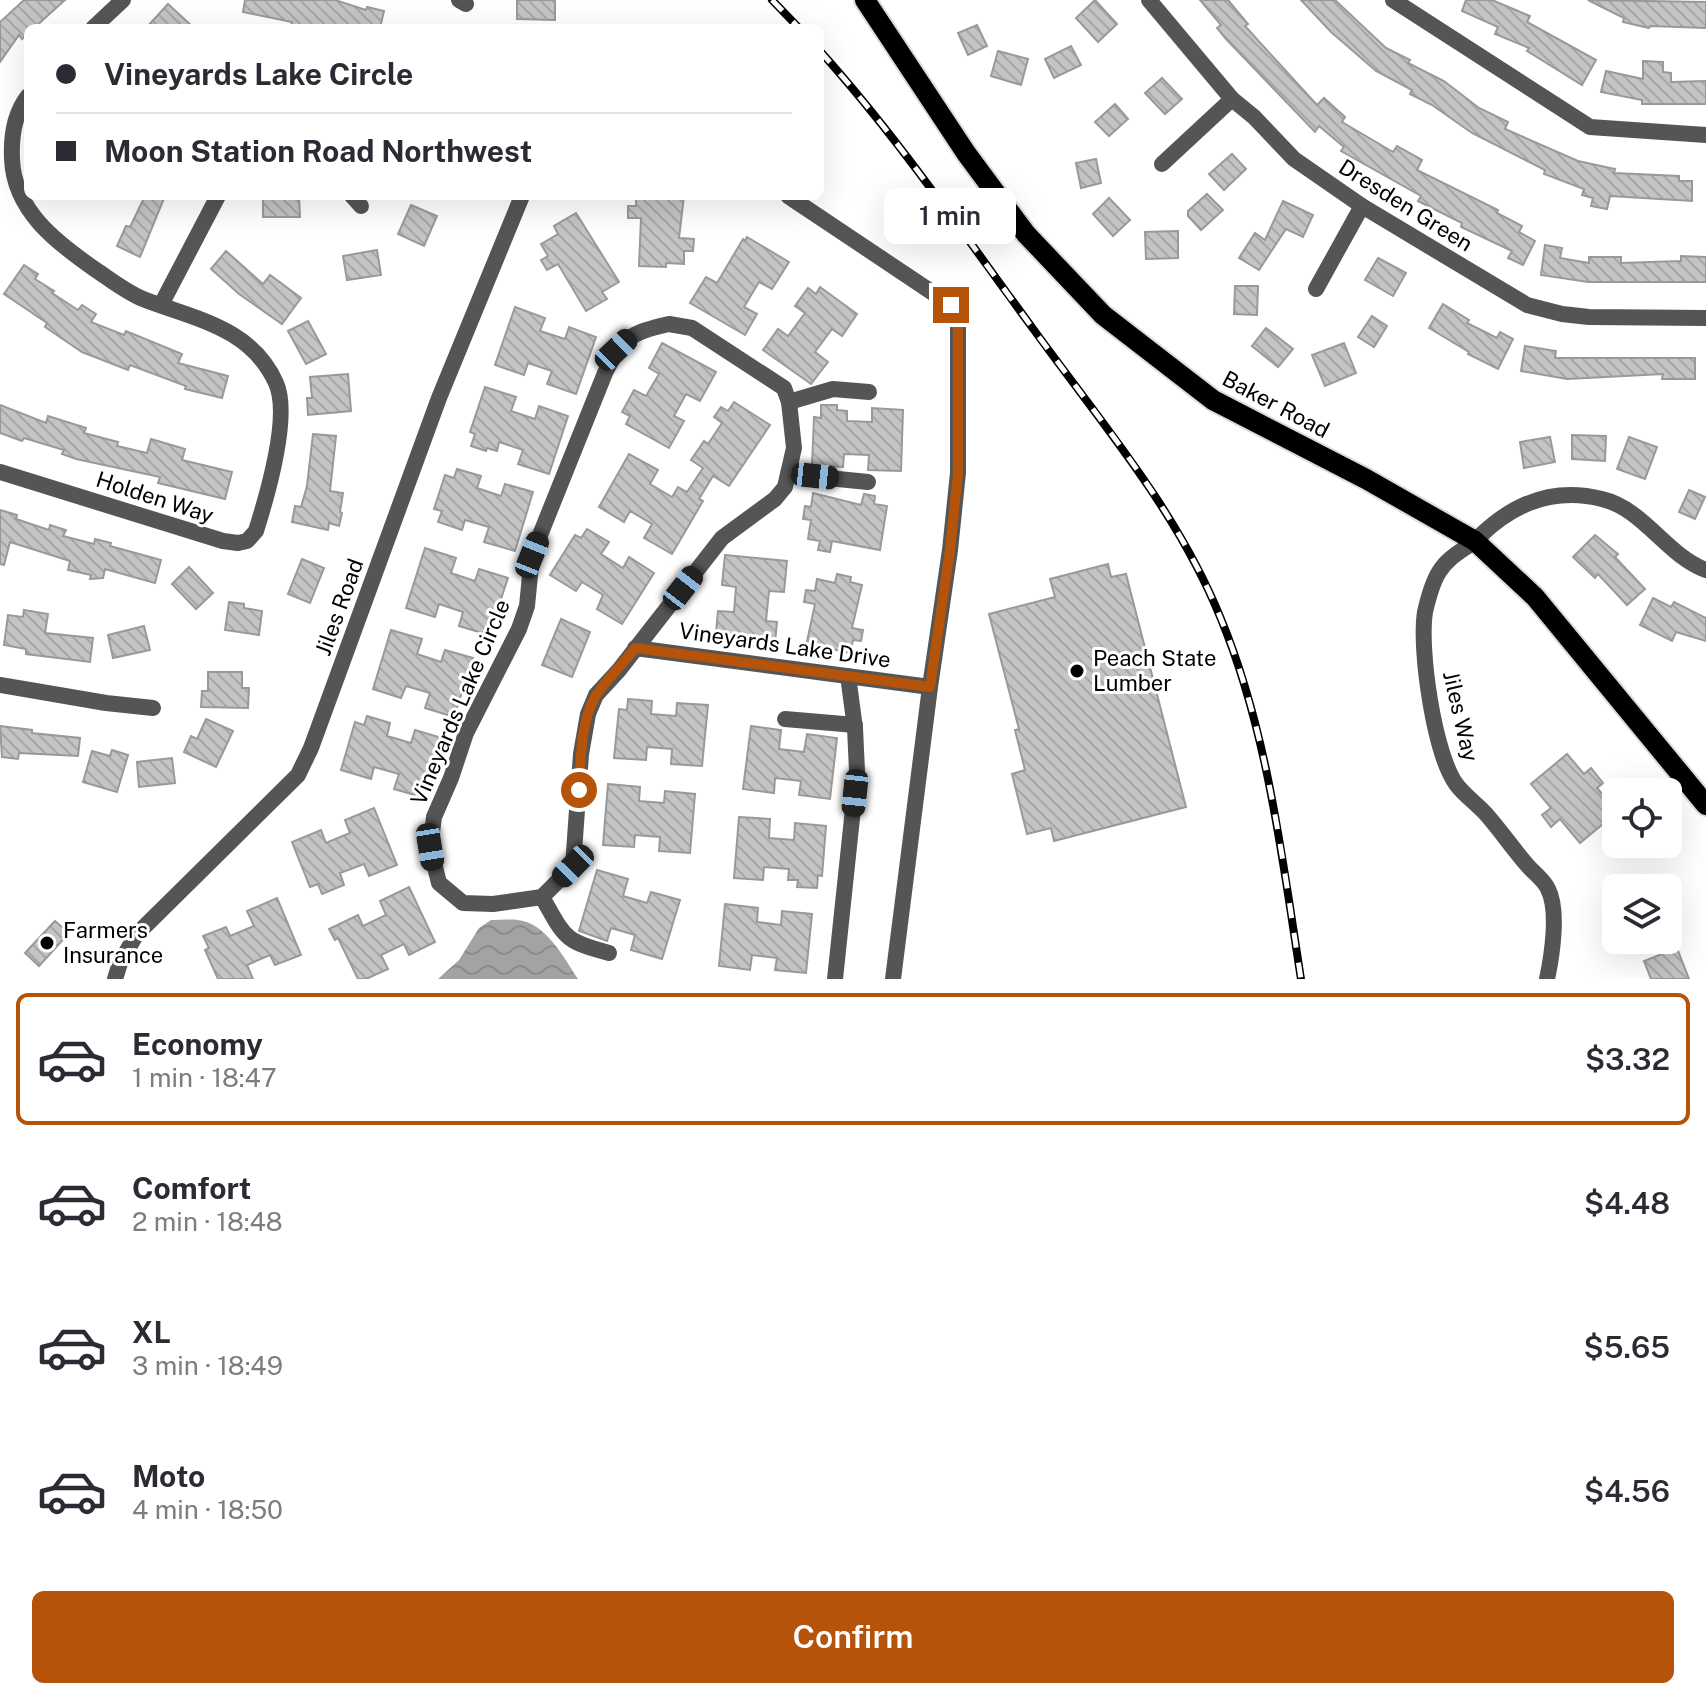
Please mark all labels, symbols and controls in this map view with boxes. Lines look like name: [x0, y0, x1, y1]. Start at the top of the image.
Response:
text: Vineyards Lake Circle: [104, 56, 413, 92]
text: Moon Station Road Northwest: [104, 133, 532, 169]
street label: Dresden Green: [1334, 153, 1478, 257]
callout: 1 min: [885, 189, 1017, 245]
text: 1 min: [919, 200, 981, 231]
route end: [933, 287, 969, 323]
car: [590, 325, 642, 375]
street label: Baker Road: [1218, 365, 1334, 443]
car: [790, 462, 840, 490]
street label: Holden Way: [93, 466, 217, 528]
car: [512, 528, 552, 582]
street label: Jiles Road: [309, 555, 369, 659]
car: [659, 562, 707, 614]
street label: Vineyards Lake Circle: [405, 595, 515, 809]
street label: Vineyards Lake Drive: [677, 617, 893, 673]
place label: Peach State Lumber: [1093, 645, 1216, 696]
marker: Peach State Lumber: [1068, 662, 1086, 680]
street label: Jiles Way: [1438, 668, 1484, 764]
car: [841, 768, 869, 818]
route start: [561, 772, 597, 808]
map controls: [1602, 778, 1682, 954]
button: locate: [1602, 778, 1682, 858]
car: [414, 821, 446, 873]
car: [548, 840, 598, 892]
button: layers: [1602, 874, 1682, 954]
place label: Farmers Insurance: [63, 917, 163, 968]
marker: Farmers Insurance: [38, 934, 56, 952]
icon: car: [36, 1023, 108, 1095]
text: Economy: [132, 1026, 263, 1062]
text: $3.32: [1585, 1041, 1670, 1077]
text: 1 min · 18:47: [132, 1062, 277, 1093]
icon: car: [36, 1167, 108, 1239]
text: Comfort: [132, 1170, 251, 1206]
text: $4.48: [1584, 1185, 1670, 1221]
text: 2 min · 18:48: [132, 1206, 283, 1237]
icon: car: [36, 1311, 108, 1383]
text: XL: [132, 1314, 171, 1350]
text: $5.65: [1584, 1329, 1670, 1365]
text: 3 min · 18:49: [132, 1350, 283, 1381]
icon: car: [36, 1455, 108, 1527]
text: Moto: [132, 1458, 205, 1494]
text: $4.56: [1584, 1473, 1670, 1509]
text: 4 min · 18:50: [132, 1494, 283, 1525]
button: Confirm: [32, 1591, 1674, 1683]

